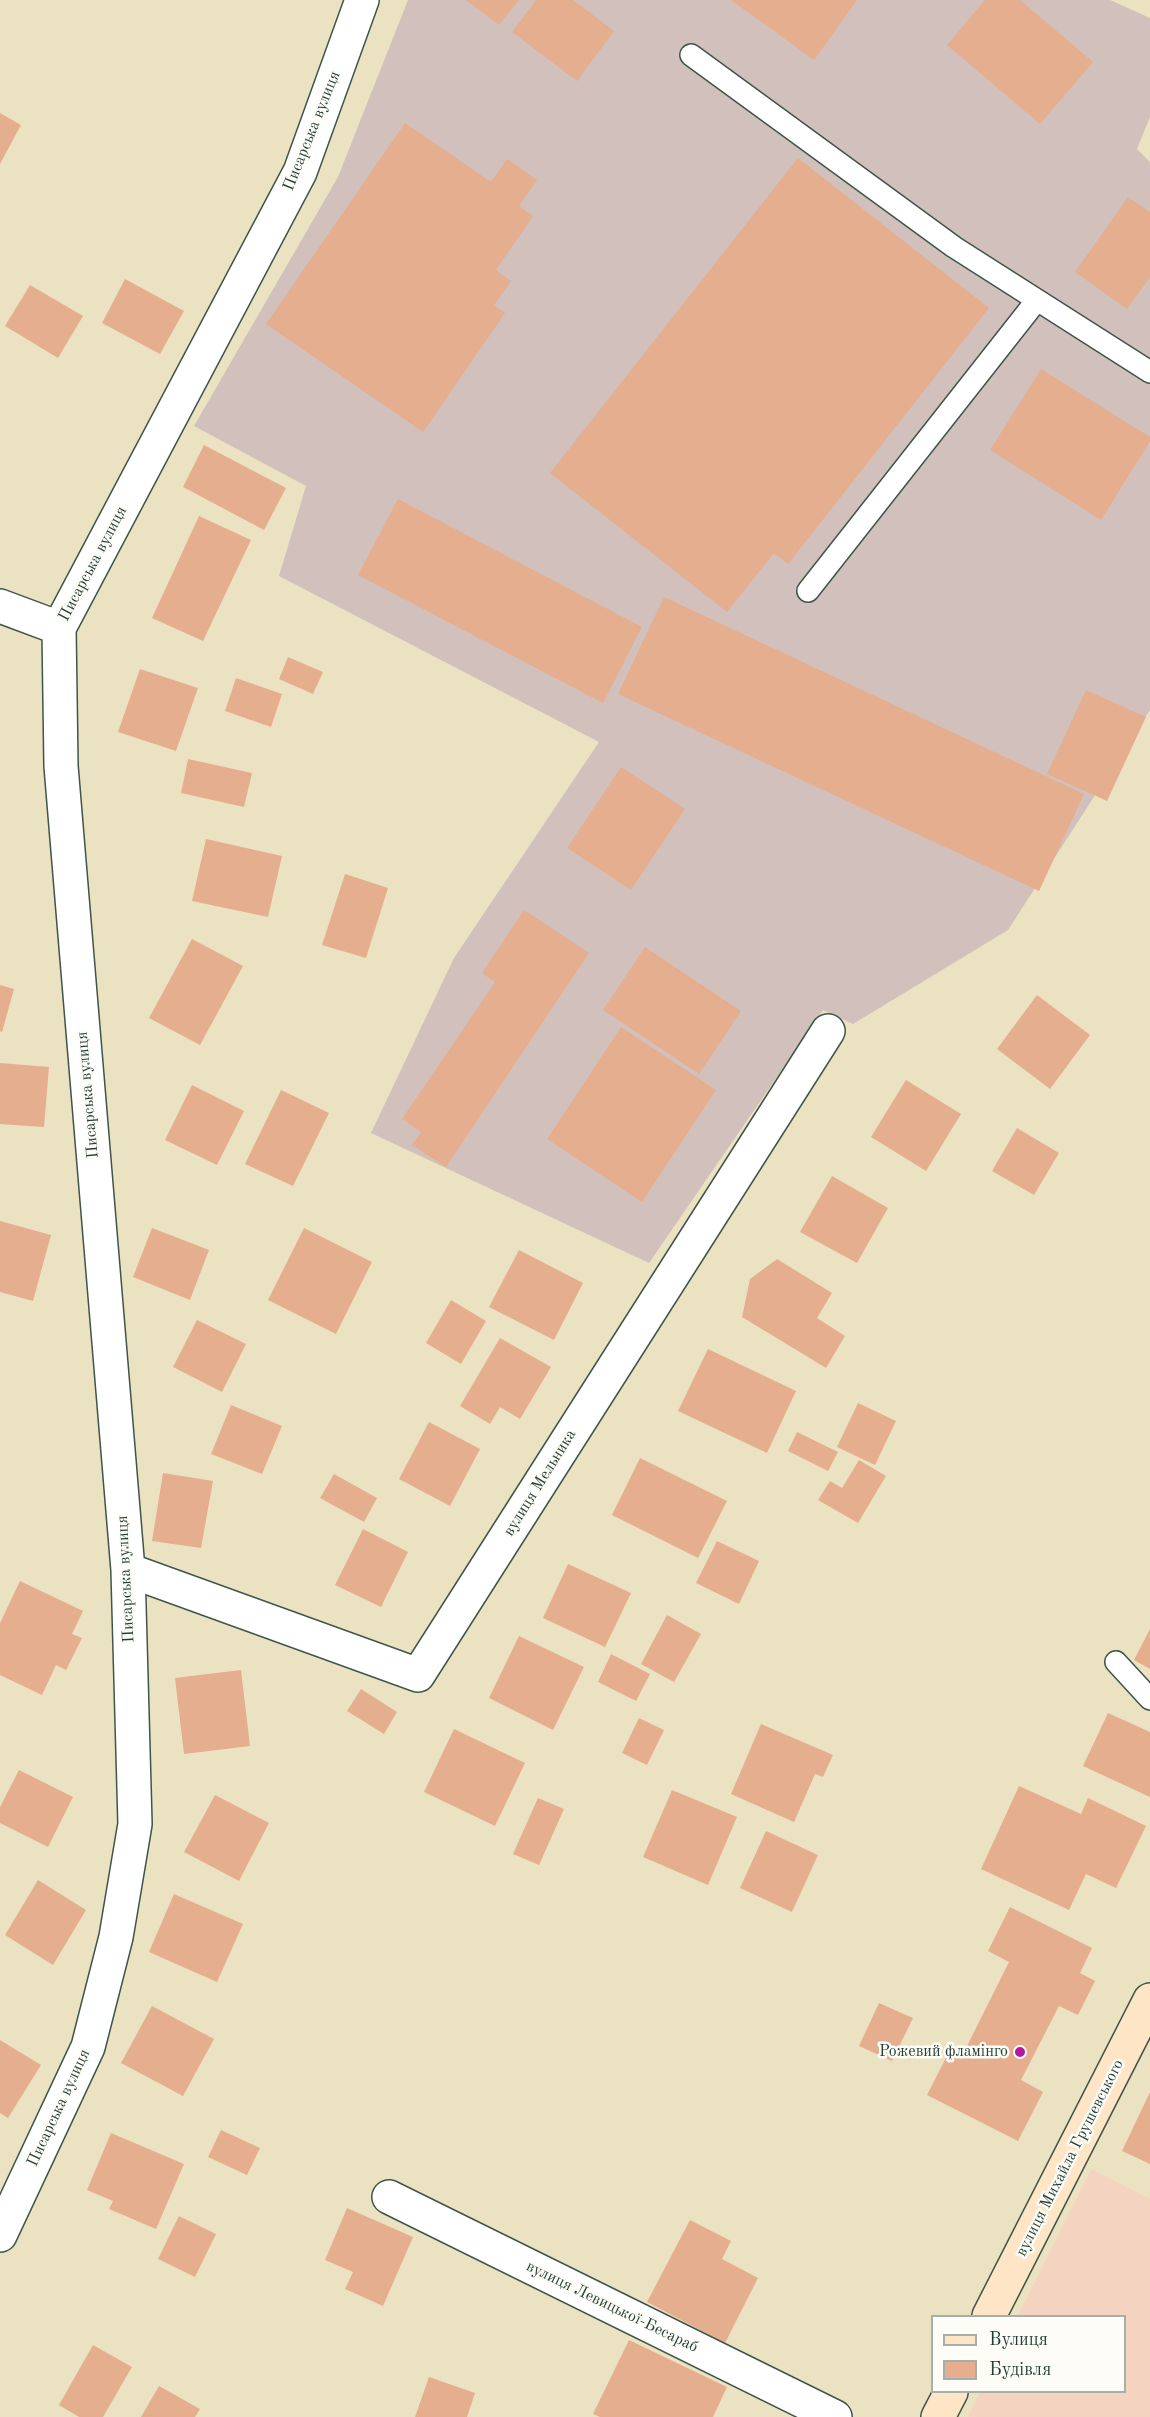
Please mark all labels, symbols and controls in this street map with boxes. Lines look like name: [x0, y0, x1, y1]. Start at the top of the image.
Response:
street label: Писарська вулиця: [279, 68, 345, 194]
street label: Писарська вулиця: [55, 503, 131, 625]
street label: Писарська вулиця: [73, 1031, 103, 1159]
street label: вулиця Мельника: [499, 1426, 581, 1540]
street label: Писарська вулиця: [113, 1515, 139, 1643]
place label: Рожевий фламінго: [879, 2042, 1008, 2062]
marker: Рожевий фламінго: [1013, 2045, 1027, 2059]
street label: Писарська вулиця: [23, 2046, 95, 2170]
street label: вулиця Михайла Грушевського: [1012, 2056, 1128, 2260]
street label: вулиця Левицької-Бесараб: [523, 2257, 701, 2357]
legend: [931, 2315, 1126, 2393]
text: Вулиця: [989, 2331, 1048, 2349]
text: Будівля: [989, 2361, 1051, 2379]

